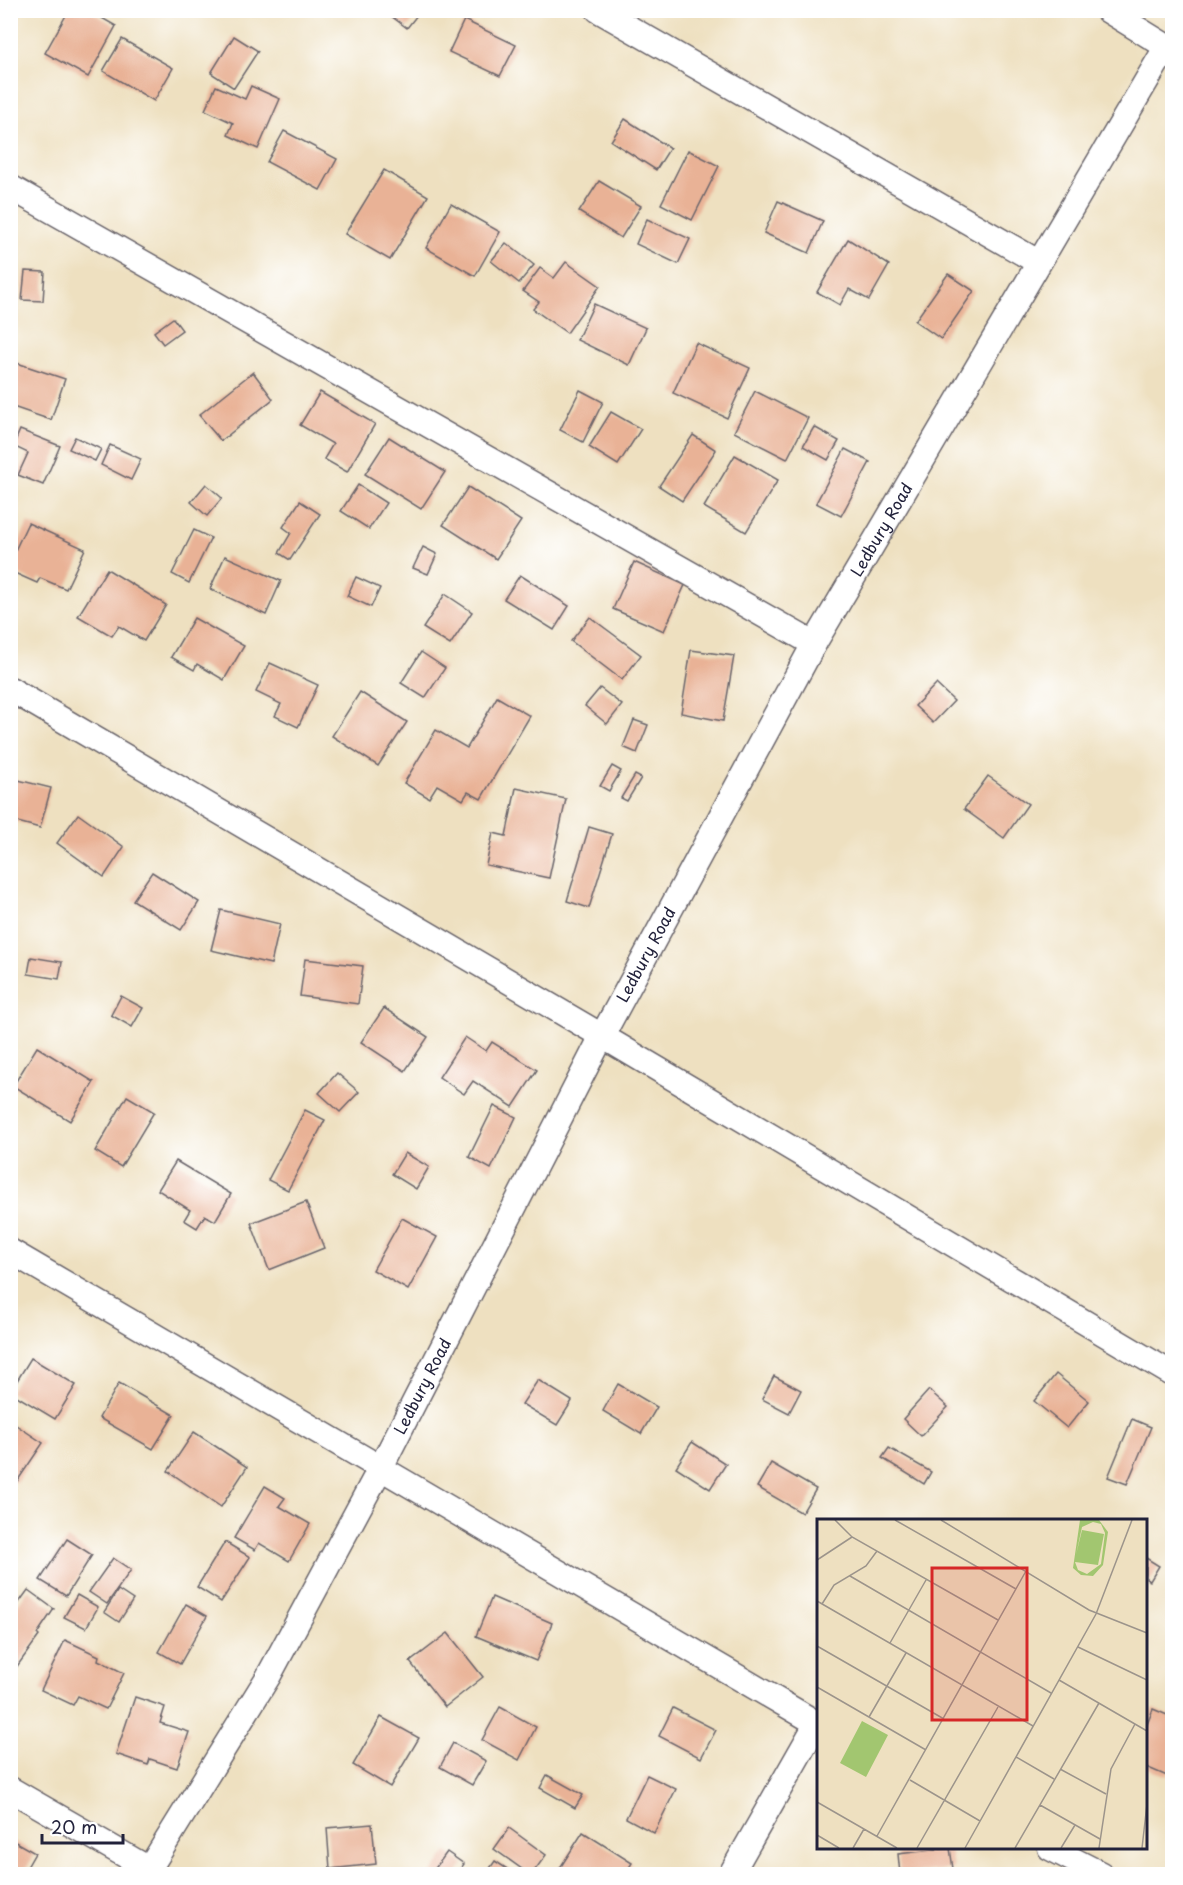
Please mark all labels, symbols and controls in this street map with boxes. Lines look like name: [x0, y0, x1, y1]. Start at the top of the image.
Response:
street label: Ledbury Road: [844, 478, 918, 580]
street label: Ledbury Road: [610, 902, 681, 1006]
street label: Ledbury Road: [387, 1334, 456, 1438]
inset map: [817, 1519, 1147, 1849]
scale bar: [42, 1807, 123, 1845]
text: 20 m: [51, 1813, 97, 1840]

